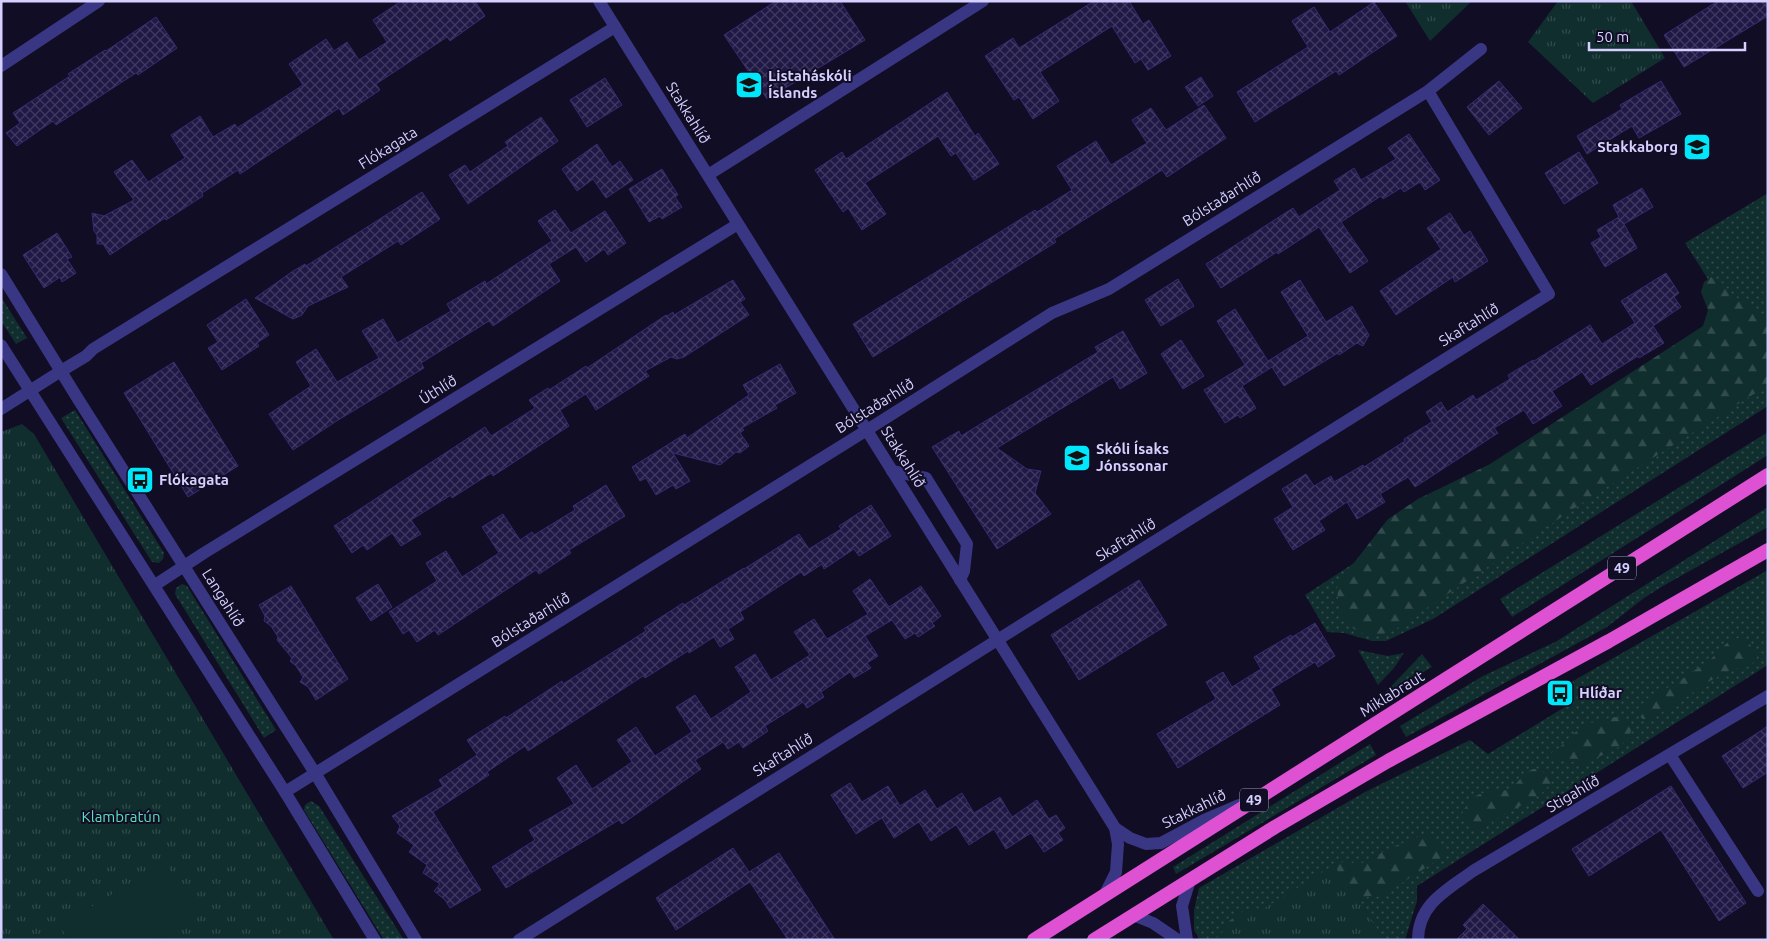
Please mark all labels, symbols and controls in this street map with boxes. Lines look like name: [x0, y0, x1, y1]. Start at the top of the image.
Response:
scale bar: [1589, 20, 1745, 52]
text: 50 m: [1596, 28, 1629, 45]
place label: Listaháskóli Íslands: [768, 67, 852, 101]
school or university icon: Listaháskóli Íslands: [734, 70, 764, 100]
street label: Stakkahlíð: [663, 79, 714, 147]
street label: Flókagata: [355, 123, 420, 172]
school or university icon: Stakkaborg: [1682, 132, 1712, 162]
place label: Stakkaborg: [1597, 138, 1678, 155]
street label: Bólstaðarhlíð: [1179, 168, 1264, 229]
street label: Skaftahlíð: [1436, 299, 1502, 350]
street label: Úthlíð: [416, 371, 460, 408]
street label: Bólstaðarhlíð: [832, 375, 917, 436]
street label: Stakkahlíð: [878, 423, 929, 491]
place label: Skóli Ísaks Jónssonar: [1096, 440, 1169, 474]
school or university icon: Skóli Ísaks Jónssonar: [1062, 443, 1092, 473]
bus stop icon: Flókagata: [125, 465, 155, 495]
place label: Flókagata: [159, 471, 229, 488]
street label: Skaftahlíð: [1093, 514, 1159, 565]
road number: 49: [1608, 556, 1636, 580]
street label: Langahlíð: [199, 566, 248, 630]
street label: Bólstaðarhlíð: [488, 589, 573, 650]
street label: Miklabraut: [1356, 667, 1427, 720]
bus stop icon: Hlíðar: [1545, 678, 1575, 708]
place label: Hlíðar: [1579, 684, 1623, 701]
street label: Skaftahlíð: [750, 729, 816, 780]
street label: Stigahlíð: [1543, 771, 1603, 816]
street label: Stakkahlíð: [1159, 786, 1229, 831]
road number: 49: [1240, 788, 1268, 812]
park label: Klambratún: [82, 808, 160, 825]

